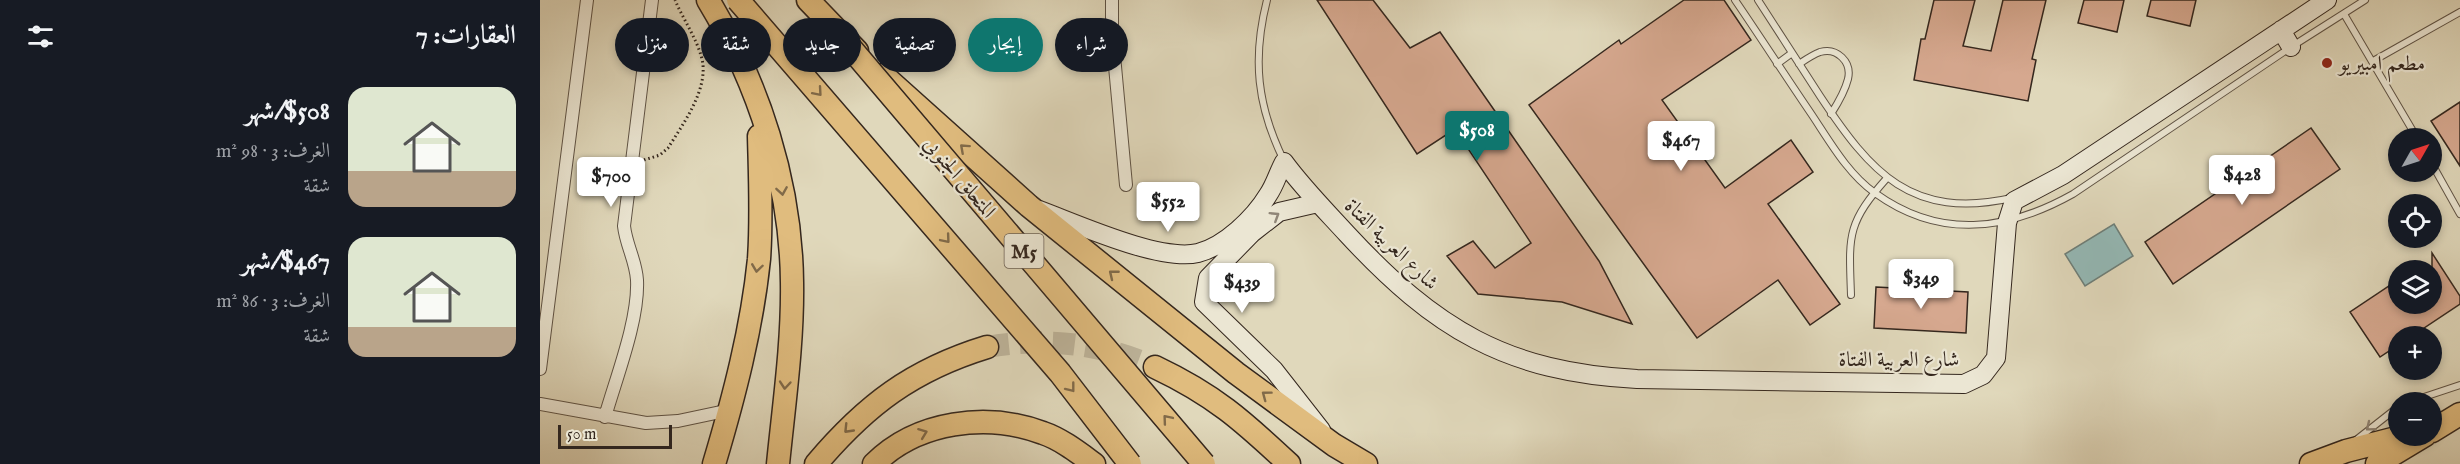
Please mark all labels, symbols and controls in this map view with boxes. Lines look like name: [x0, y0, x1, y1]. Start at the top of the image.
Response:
chip: منزل: [615, 18, 689, 72]
chip: شقة: [701, 18, 771, 72]
chip: جديد: [783, 18, 861, 72]
chip: تصفية: [873, 18, 956, 72]
chip: إيجار: [968, 18, 1043, 72]
chip: شراء: [1055, 18, 1128, 72]
text: العقارات: 7: [416, 19, 516, 52]
icon: filters: [24, 20, 57, 53]
place label: مطعم امبيريو: [2337, 51, 2425, 83]
marker: مطعم امبيريو: [2320, 56, 2334, 70]
one-way arrow: [811, 85, 822, 95]
text: $508/شهر: [245, 95, 330, 128]
icon: home: [396, 111, 468, 183]
pin: $508: [1441, 111, 1513, 162]
text: $508: [1459, 118, 1495, 143]
pin: $467: [1645, 121, 1717, 172]
text: $467: [1662, 128, 1700, 153]
north arrow: [2388, 128, 2442, 182]
map controls: [2388, 128, 2442, 446]
street label: المتحلق الجنوبي: [915, 131, 1001, 226]
text: الغرف: 3 · 98 m²: [216, 139, 330, 164]
one-way arrow: [960, 144, 971, 155]
pin: $428: [2206, 155, 2278, 206]
pin: $700: [575, 157, 647, 208]
text: $428: [2223, 162, 2261, 187]
text: $700: [591, 164, 631, 189]
text: شقة: [304, 174, 330, 199]
pin: $552: [1132, 182, 1204, 233]
one-way arrow: [775, 186, 787, 195]
text: $552: [1151, 189, 1185, 214]
street label: شارع العربية الفتاة: [1336, 193, 1444, 299]
button: locate: [2388, 194, 2442, 248]
one-way arrow: [1269, 211, 1279, 223]
one-way arrow: [939, 232, 950, 243]
road number: M5: [1004, 234, 1044, 268]
text: $467/شهر: [241, 245, 330, 278]
pin: $349: [1885, 259, 1957, 310]
button: layers: [2388, 260, 2442, 314]
icon: home: [396, 261, 468, 333]
one-way arrow: [752, 263, 764, 272]
pin: $439: [1206, 263, 1278, 314]
text: $349: [1902, 266, 1940, 291]
one-way arrow: [1109, 270, 1120, 281]
text: $439: [1223, 270, 1261, 295]
text: الغرف: 3 · 86 m²: [216, 289, 330, 314]
text: شقة: [304, 324, 330, 349]
button: +: [2388, 326, 2442, 380]
street label: شارع العربية الفتاة: [1838, 347, 1960, 377]
one-way arrow: [779, 380, 792, 389]
one-way arrow: [1064, 381, 1075, 392]
one-way arrow: [1261, 391, 1272, 402]
button: −: [2388, 392, 2442, 446]
one-way arrow: [1163, 415, 1174, 426]
one-way arrow: [2366, 419, 2377, 430]
one-way arrow: [844, 421, 855, 432]
scale bar: [558, 422, 672, 450]
text: 50 m: [567, 425, 596, 445]
one-way arrow: [918, 428, 928, 441]

